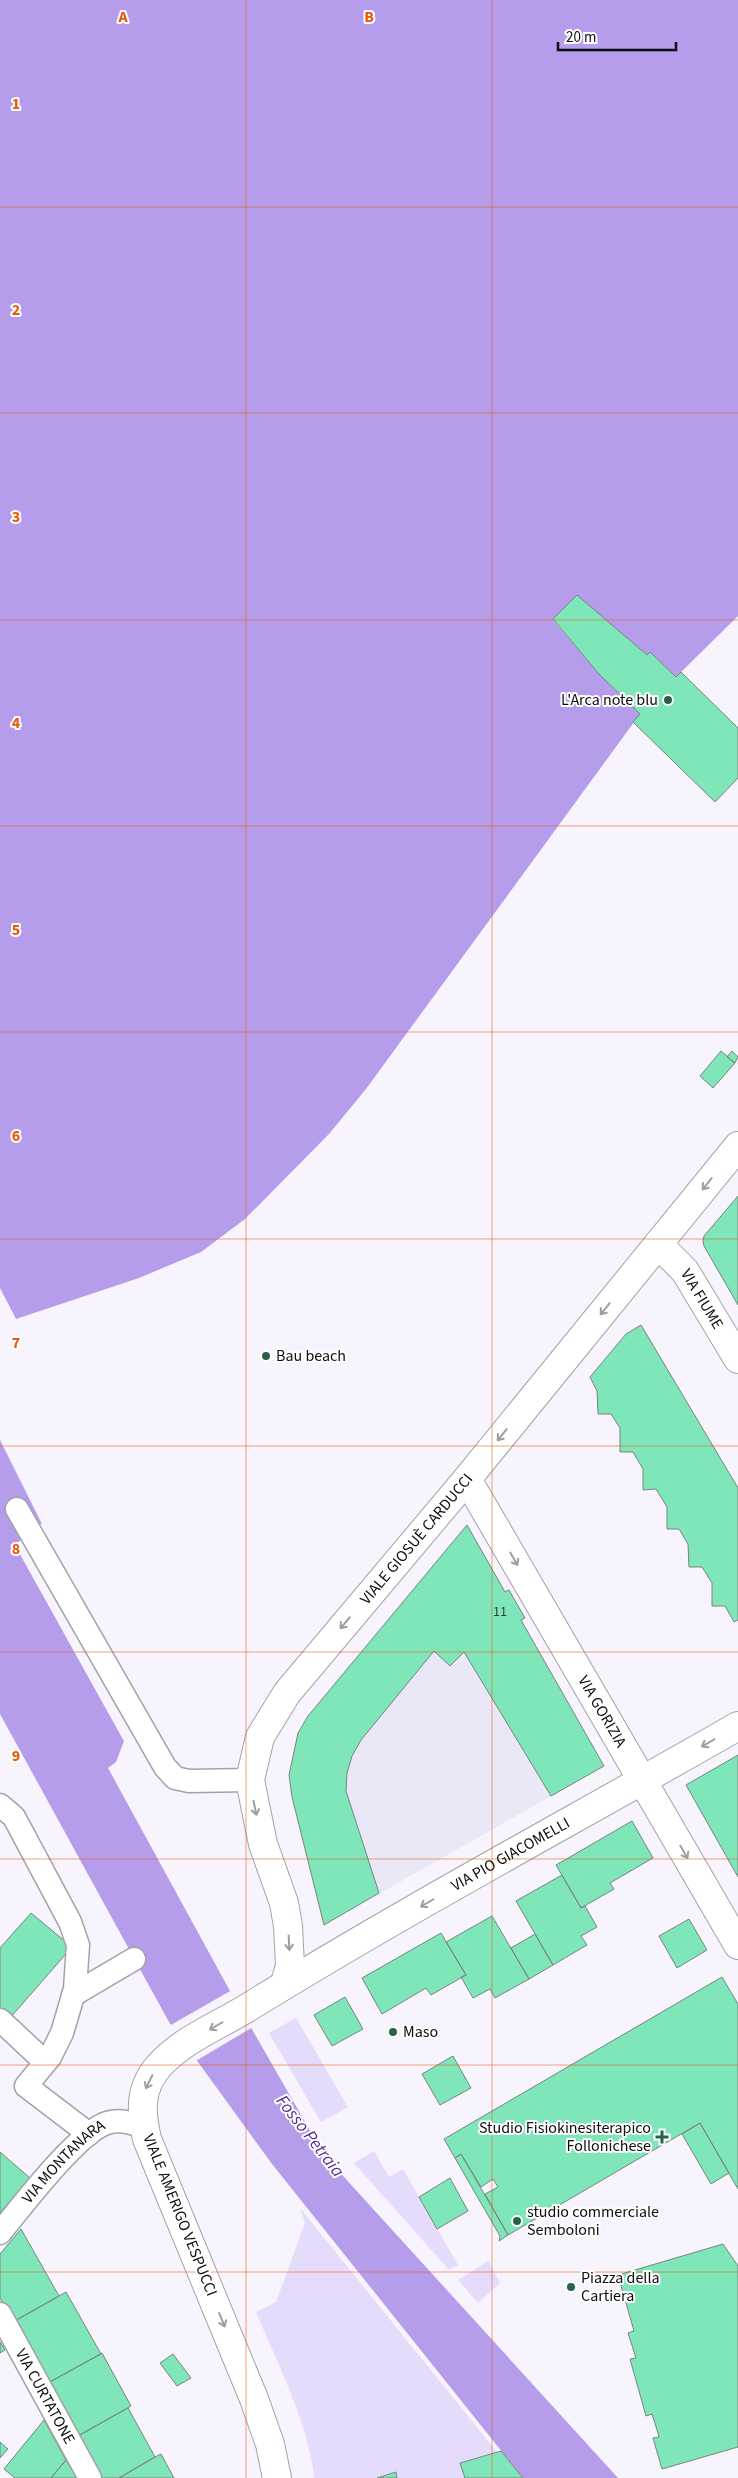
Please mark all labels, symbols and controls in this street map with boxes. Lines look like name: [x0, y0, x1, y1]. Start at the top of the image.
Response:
text: A: [117, 6, 128, 28]
text: B: [364, 6, 374, 28]
scale bar: [558, 20, 676, 52]
text: 20 m: [566, 27, 596, 48]
text: 1: [12, 93, 20, 115]
text: 2: [12, 299, 20, 321]
text: 3: [12, 506, 20, 528]
place label: L'Arca note blu: [561, 689, 658, 711]
marker: L'Arca note blu: [662, 694, 674, 706]
text: 4: [12, 712, 21, 734]
text: 5: [12, 919, 20, 941]
text: 6: [12, 1125, 20, 1147]
one-way arrow: [702, 1177, 713, 1190]
street label: VIA FIUME: [675, 1265, 729, 1333]
one-way arrow: [599, 1303, 610, 1316]
text: 7: [12, 1332, 20, 1354]
place label: Bau beach: [276, 1345, 346, 1367]
marker: Bau beach: [260, 1350, 272, 1362]
one-way arrow: [496, 1429, 507, 1442]
street label: VIALE GIOSUÈ CARDUCCI: [355, 1469, 478, 1609]
text: 8: [12, 1538, 20, 1560]
one-way arrow: [509, 1551, 519, 1566]
house number: 11: [493, 1602, 507, 1622]
one-way arrow: [340, 1617, 351, 1630]
street label: VIA GORIZIA: [573, 1672, 632, 1752]
one-way arrow: [701, 1739, 716, 1748]
text: 9: [12, 1745, 20, 1767]
one-way arrow: [251, 1799, 260, 1815]
street label: VIA PIO GIACOMELLI: [447, 1812, 574, 1897]
one-way arrow: [680, 1845, 690, 1859]
one-way arrow: [419, 1898, 434, 1908]
one-way arrow: [285, 1935, 294, 1951]
place label: Maso: [403, 2021, 438, 2043]
one-way arrow: [209, 2022, 223, 2032]
marker: Maso: [387, 2026, 399, 2038]
one-way arrow: [144, 2074, 153, 2089]
water label: Fosso Petraia: [270, 2090, 350, 2183]
street label: VIA MONTANARA: [17, 2114, 109, 2208]
place label: Studio Fisiokinesiterapico Follonichese: [479, 2117, 651, 2157]
marker: Studio Fisiokinesiterapico Follonichese: [655, 2130, 669, 2144]
street label: VIALE AMERIGO VESPUCCI: [137, 2131, 223, 2299]
place label: studio commerciale Semboloni: [527, 2201, 659, 2241]
marker: studio commerciale Semboloni: [511, 2215, 523, 2227]
place label: Piazza della Cartiera: [581, 2267, 660, 2307]
marker: Piazza della Cartiera: [565, 2281, 577, 2293]
one-way arrow: [218, 2312, 227, 2327]
street label: VIA CURTATONE: [10, 2345, 80, 2448]

